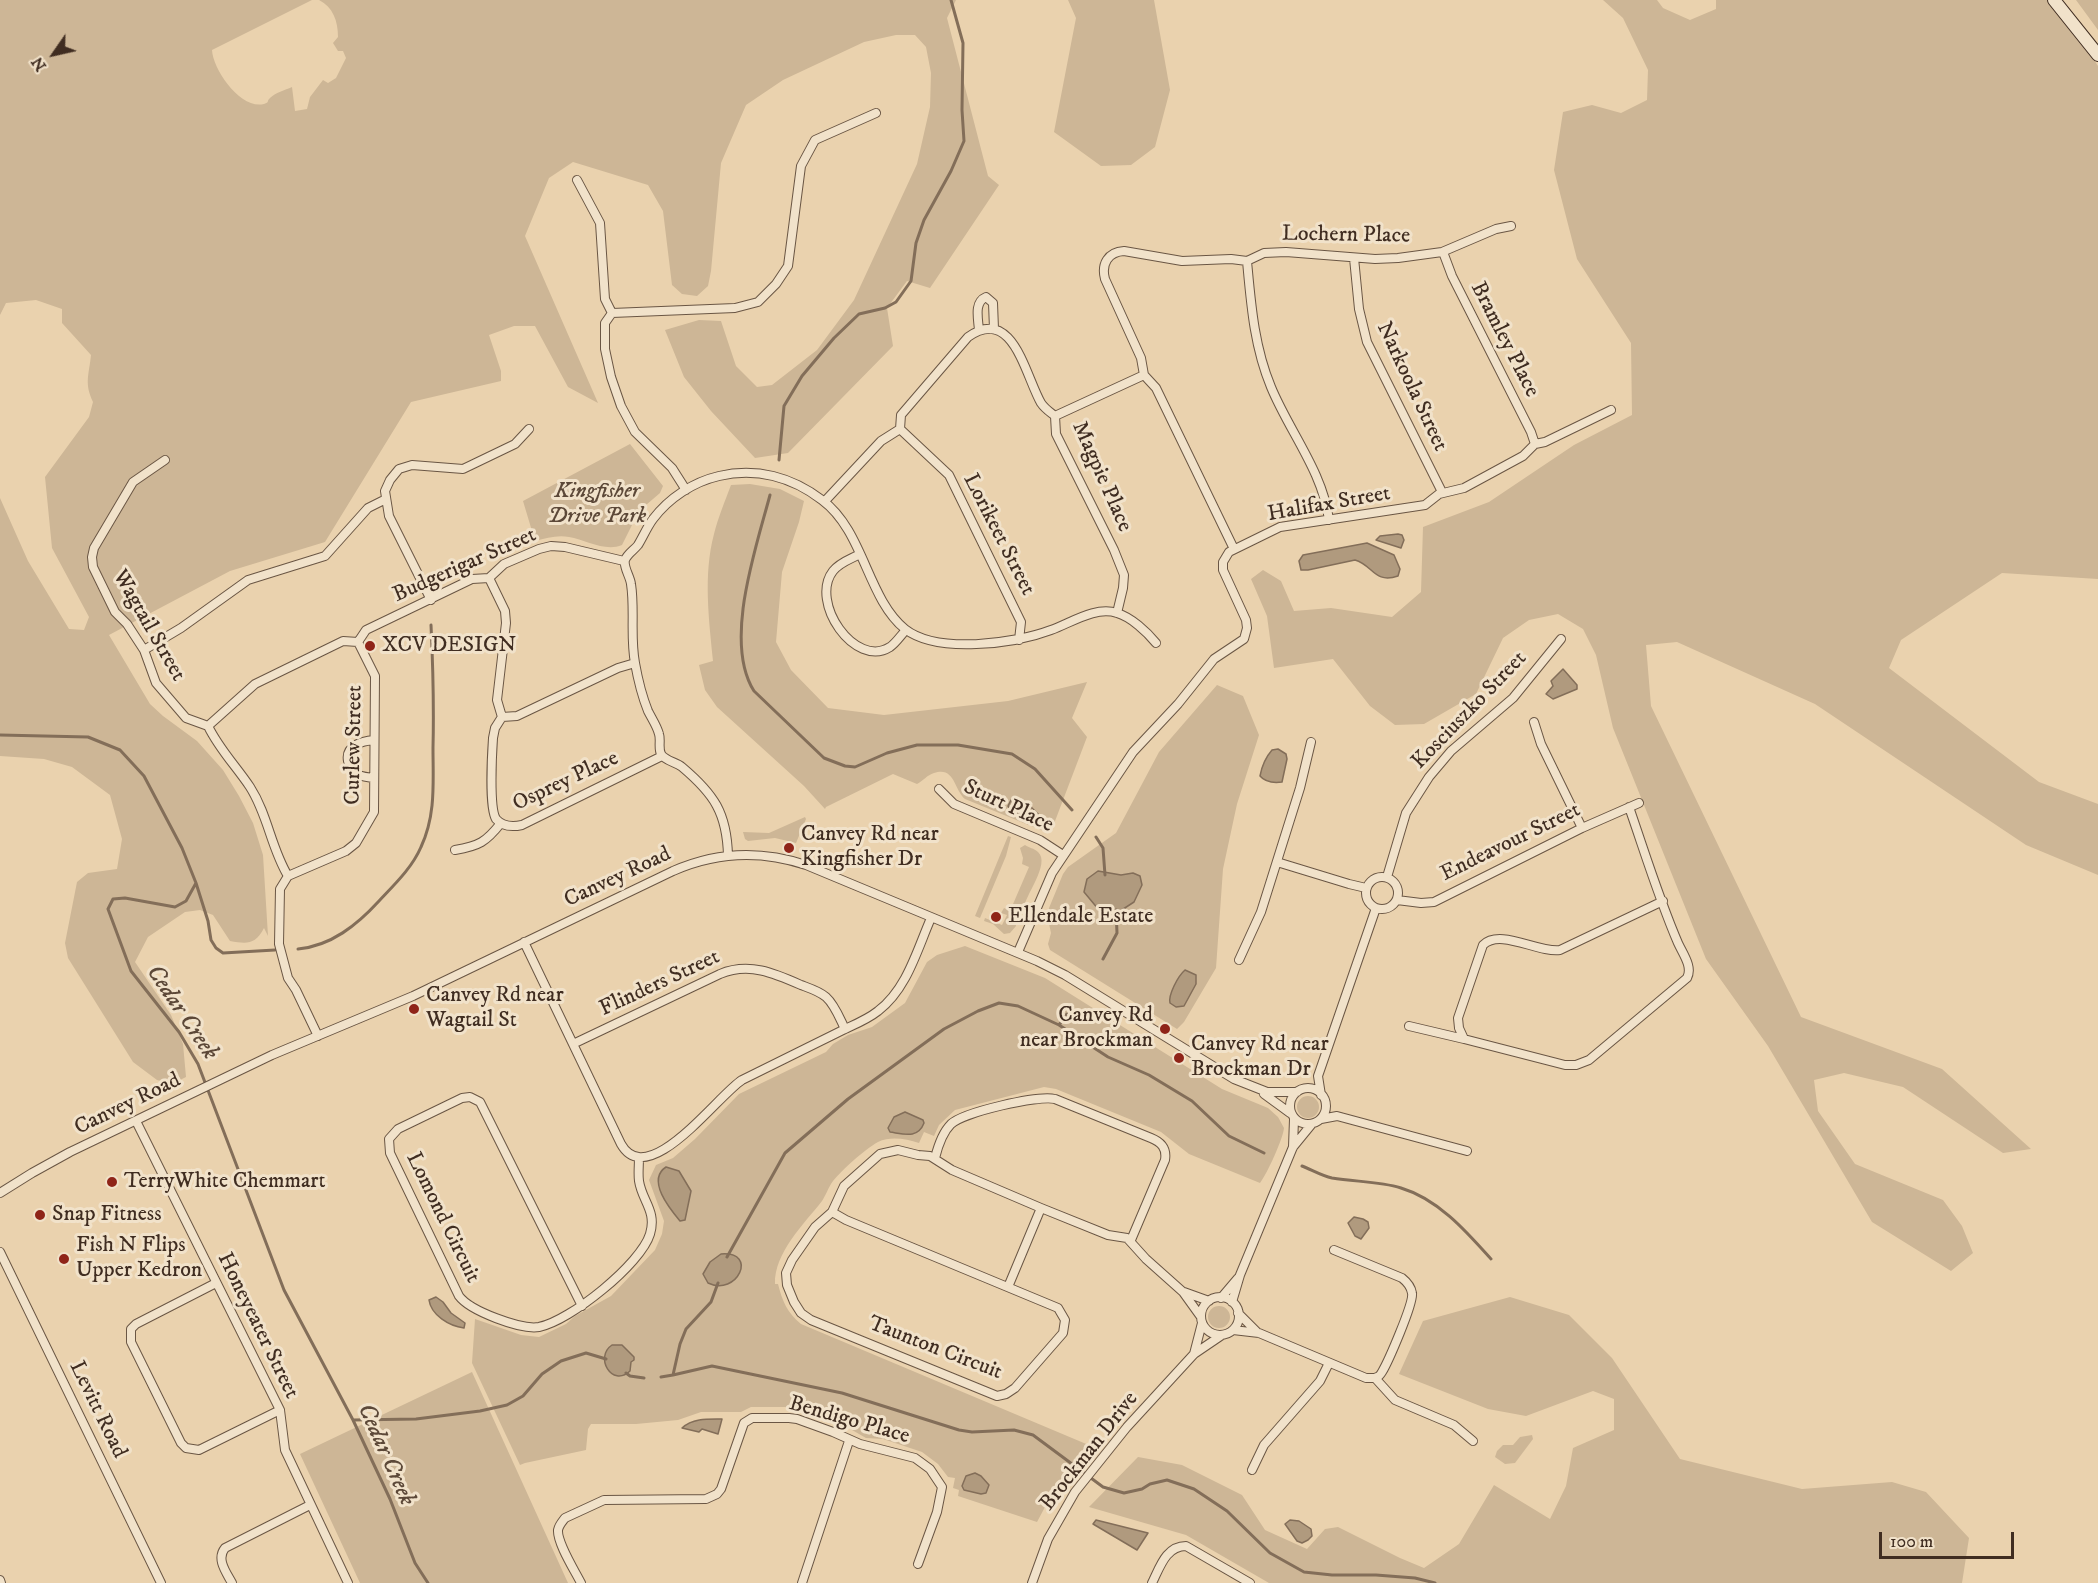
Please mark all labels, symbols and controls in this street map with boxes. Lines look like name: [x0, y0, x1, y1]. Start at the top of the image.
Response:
north arrow: [24, 24, 84, 84]
text: N: [27, 53, 51, 75]
street label: Lochern Place: [1282, 222, 1410, 250]
street label: Bramley Place: [1464, 278, 1544, 402]
street label: Narkoola Street: [1370, 318, 1452, 456]
street label: Magpie Place: [1065, 418, 1137, 536]
street label: Lorikeet Street: [956, 470, 1040, 600]
park label: Kingfisher Drive Park: [548, 479, 646, 530]
street label: Halifax Street: [1266, 481, 1392, 529]
street label: Budgerigar Street: [389, 523, 541, 609]
street label: Wagtail Street: [105, 566, 191, 686]
place label: XCV DESIGN: [382, 633, 516, 659]
marker: XCV DESIGN: [363, 639, 377, 653]
street label: Kosciuszko Street: [1407, 646, 1533, 776]
street label: Curlew Street: [341, 685, 369, 805]
street label: Osprey Place: [509, 746, 623, 818]
street label: Sturt Place: [959, 775, 1057, 839]
street label: Endeavour Street: [1437, 798, 1585, 888]
place label: Canvey Rd near Kingfisher Dr: [801, 822, 939, 873]
marker: Canvey Rd near Kingfisher Dr: [782, 841, 796, 855]
street label: Canvey Road: [560, 842, 676, 914]
place label: Ellendale Estate: [1008, 904, 1153, 930]
marker: Ellendale Estate: [989, 910, 1003, 924]
street label: Flinders Street: [596, 945, 724, 1023]
water label: Cedar Creek: [139, 960, 223, 1066]
place label: Canvey Rd near Wagtail St: [426, 983, 564, 1034]
marker: Canvey Rd near Wagtail St: [407, 1002, 421, 1016]
place label: Canvey Rd near Brockman: [1020, 1003, 1153, 1054]
marker: Canvey Rd near Brockman: [1158, 1022, 1172, 1036]
place label: Canvey Rd near Brockman Dr: [1191, 1032, 1329, 1084]
marker: Canvey Rd near Brockman Dr: [1172, 1051, 1186, 1065]
street label: Canvey Road: [71, 1068, 185, 1142]
street label: Lomond Circuit: [399, 1148, 485, 1288]
place label: TerryWhite Chemmart: [124, 1169, 326, 1195]
marker: TerryWhite Chemmart: [105, 1175, 119, 1189]
place label: Snap Fitness: [52, 1202, 161, 1228]
marker: Snap Fitness: [33, 1208, 47, 1222]
place label: Fish N Flips Upper Kedron: [76, 1233, 202, 1284]
street label: Honeyeater Street: [210, 1249, 304, 1403]
marker: Fish N Flips Upper Kedron: [57, 1252, 71, 1266]
street label: Taunton Circuit: [864, 1311, 1006, 1387]
street label: Levitt Road: [62, 1357, 132, 1463]
street label: Brockman Drive: [1035, 1387, 1145, 1517]
street label: Bendigo Place: [786, 1391, 912, 1451]
water label: Cedar Creek: [350, 1399, 420, 1511]
scale bar: [1882, 1520, 2017, 1558]
text: 100 m: [1890, 1531, 1933, 1553]

